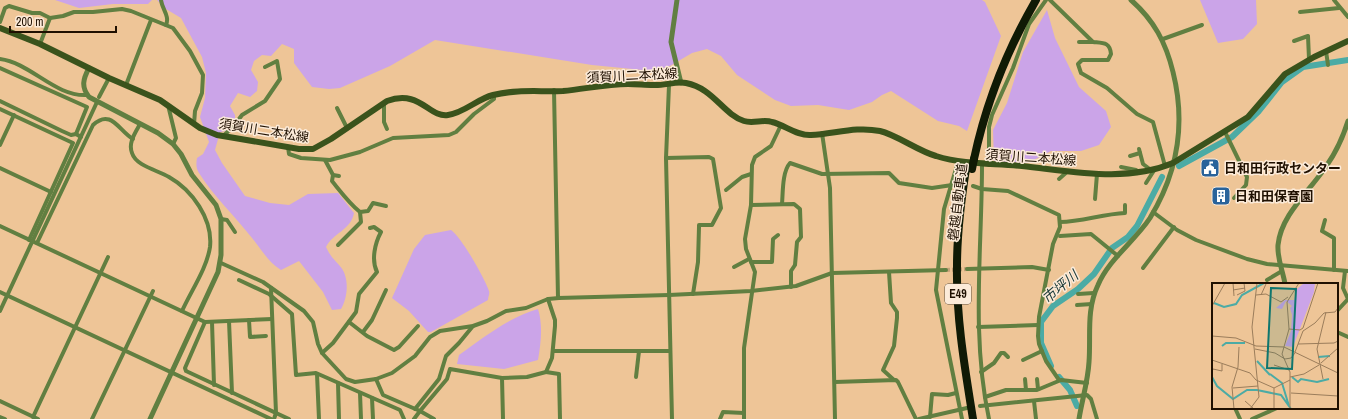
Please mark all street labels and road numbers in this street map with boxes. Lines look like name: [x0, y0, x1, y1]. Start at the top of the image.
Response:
street label: 須賀川二本松線: [586, 65, 678, 86]
street label: 須賀川二本松線: [218, 115, 310, 146]
street label: 須賀川二本松線: [985, 146, 1077, 169]
street label: 磐越自動車道: [944, 162, 971, 242]
road number: E49: [945, 284, 971, 304]

